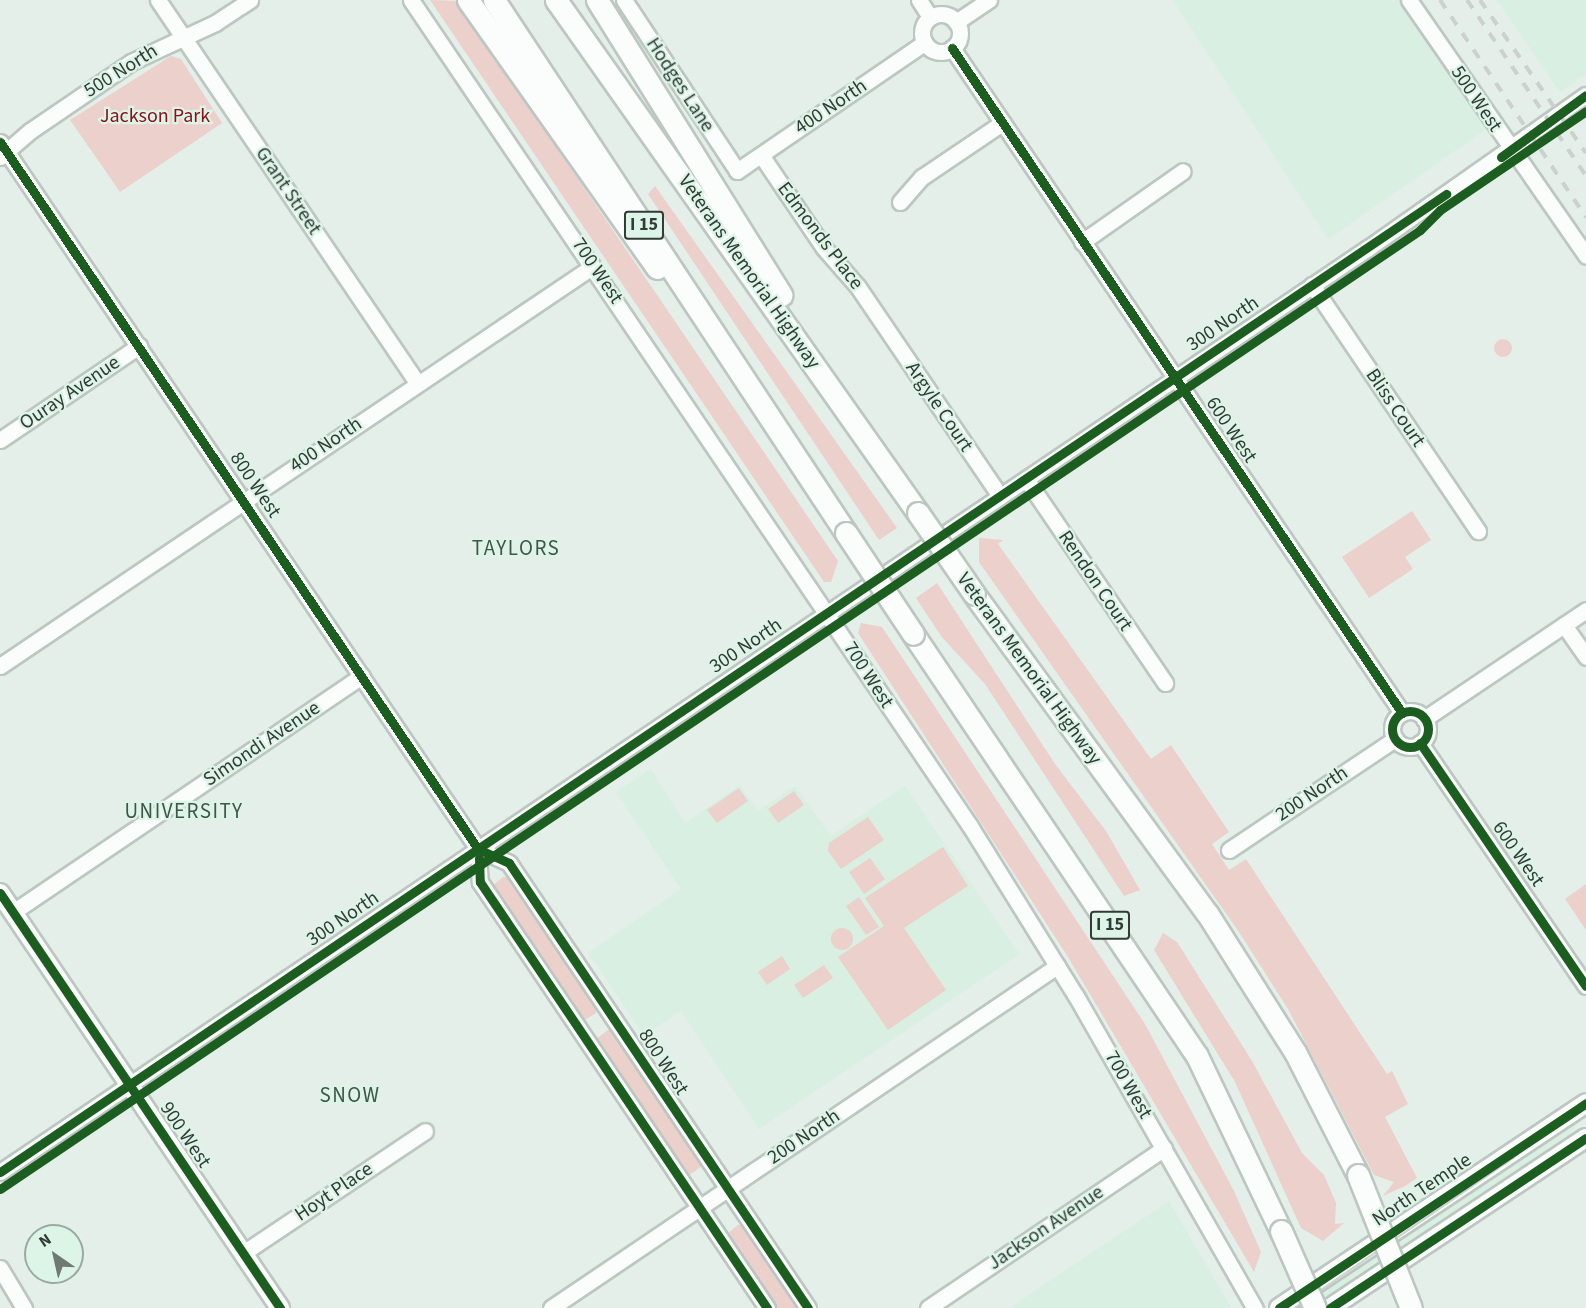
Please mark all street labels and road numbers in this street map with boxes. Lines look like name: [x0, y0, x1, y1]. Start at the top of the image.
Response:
street label: Hodges Lane: [641, 33, 719, 137]
street label: 500 North: [80, 39, 162, 103]
street label: 500 West: [1445, 62, 1507, 136]
street label: 400 North: [790, 74, 872, 140]
street label: Grant Street: [250, 143, 326, 239]
street label: Veterans Memorial Highway: [673, 170, 825, 374]
street label: Edmonds Place: [772, 178, 868, 294]
road number: I 15: [623, 210, 665, 240]
street label: 700 West: [566, 234, 628, 308]
street label: 300 North: [1182, 291, 1264, 357]
street label: Ouray Avenue: [15, 351, 125, 435]
street label: Argyle Court: [900, 358, 978, 456]
street label: Bliss Court: [1360, 364, 1430, 452]
street label: 600 West: [1200, 393, 1262, 467]
street label: 400 North: [285, 412, 367, 478]
street label: 800 West: [224, 448, 286, 522]
street label: Rendon Court: [1053, 526, 1137, 636]
street label: Veterans Memorial Highway: [951, 568, 1107, 770]
street label: 300 North: [705, 613, 787, 679]
street label: 700 West: [838, 637, 898, 713]
street label: Simondi Avenue: [199, 696, 325, 792]
street label: 200 North: [1271, 761, 1353, 827]
street label: 600 West: [1487, 817, 1549, 891]
street label: 300 North: [302, 886, 384, 952]
road number: I 15: [1089, 910, 1131, 940]
street label: 800 West: [633, 1024, 693, 1100]
street label: 700 West: [1099, 1047, 1157, 1123]
street label: 900 West: [154, 1098, 216, 1172]
street label: 200 North: [763, 1104, 845, 1170]
street label: North Temple: [1368, 1148, 1476, 1232]
street label: Hoyt Place: [290, 1157, 378, 1227]
street label: Jackson Avenue: [984, 1180, 1108, 1276]

